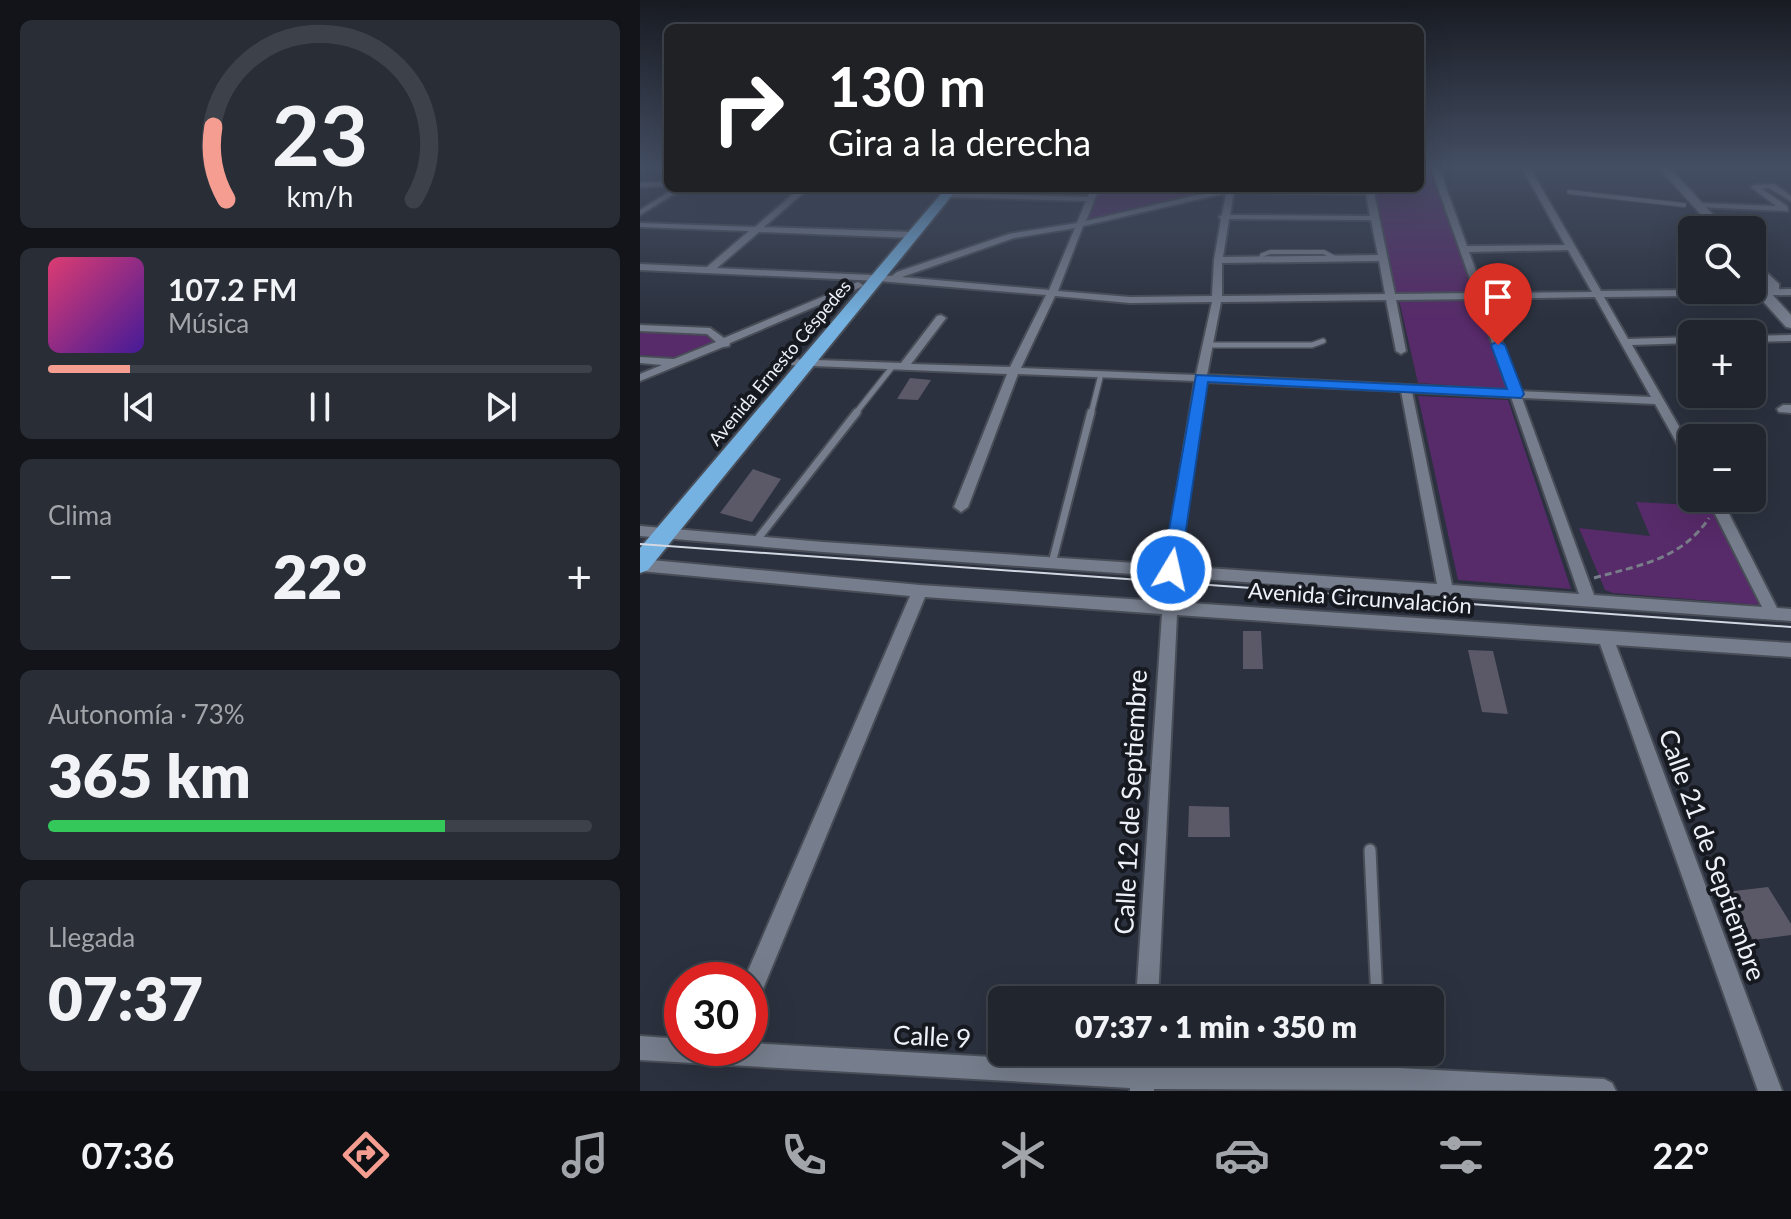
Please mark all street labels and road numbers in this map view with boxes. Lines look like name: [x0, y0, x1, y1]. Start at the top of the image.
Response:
street label: Avenida Ernesto Céspedes: [704, 275, 855, 450]
street label: Avenida Circunvalación: [1247, 576, 1473, 619]
street label: Calle 12 de Septiembre: [1107, 669, 1153, 935]
street label: Calle 21 de Septiembre: [1653, 725, 1773, 985]
street label: Calle 9: [892, 1018, 972, 1054]

